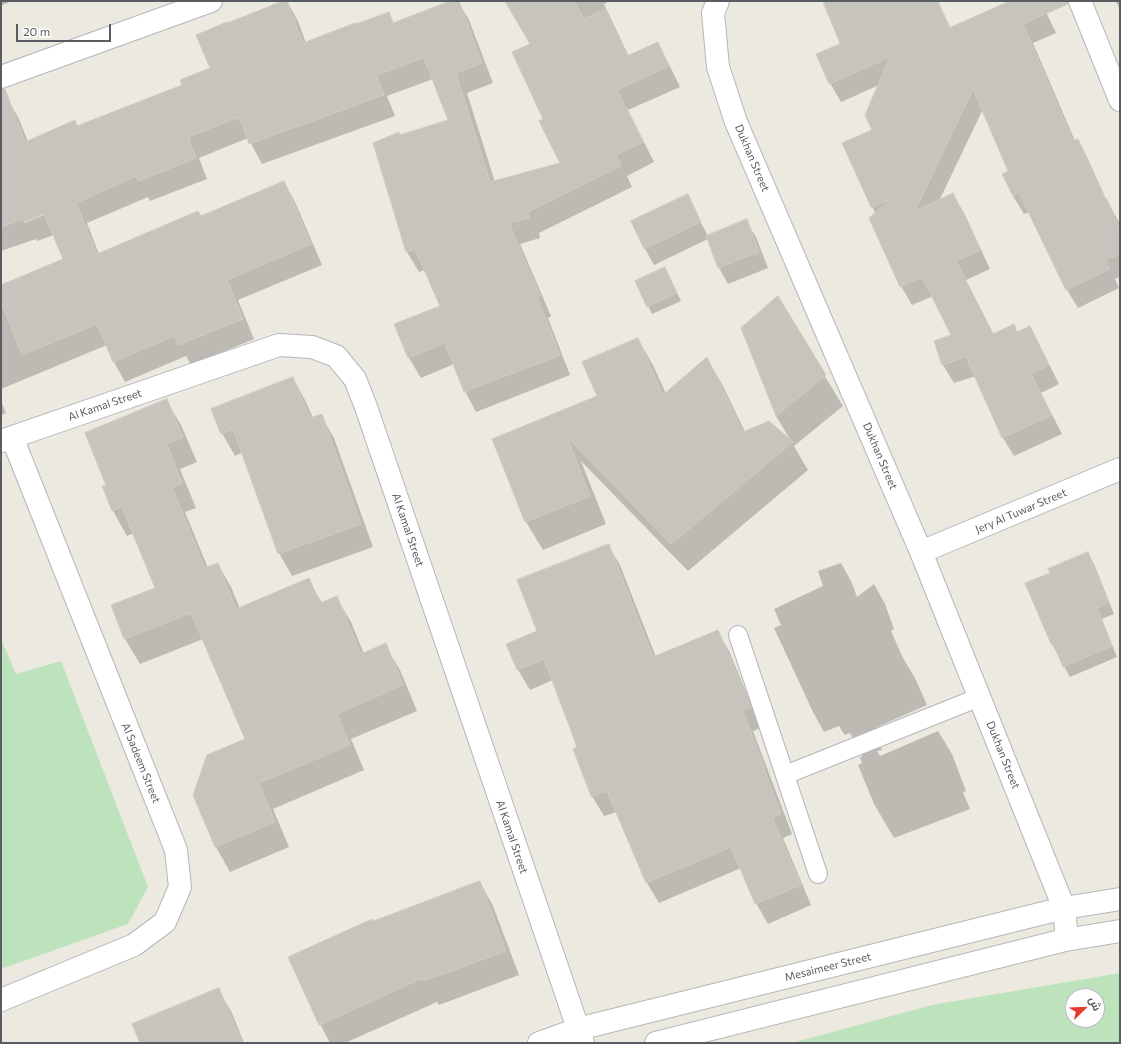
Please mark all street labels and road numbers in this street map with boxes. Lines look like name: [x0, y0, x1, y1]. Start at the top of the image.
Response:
street label: Dukhan Street: [732, 122, 772, 194]
street label: Al Kamal Street: [66, 386, 144, 424]
street label: Dukhan Street: [860, 420, 900, 492]
street label: Jery Al Tuwar Street: [973, 486, 1069, 536]
street label: Al Kamal Street: [389, 491, 427, 569]
street label: Dukhan Street: [983, 719, 1023, 791]
street label: Al Sadeem Street: [119, 721, 163, 805]
street label: Al Kamal Street: [493, 798, 531, 876]
street label: Mesaimeer Street: [783, 950, 873, 984]

